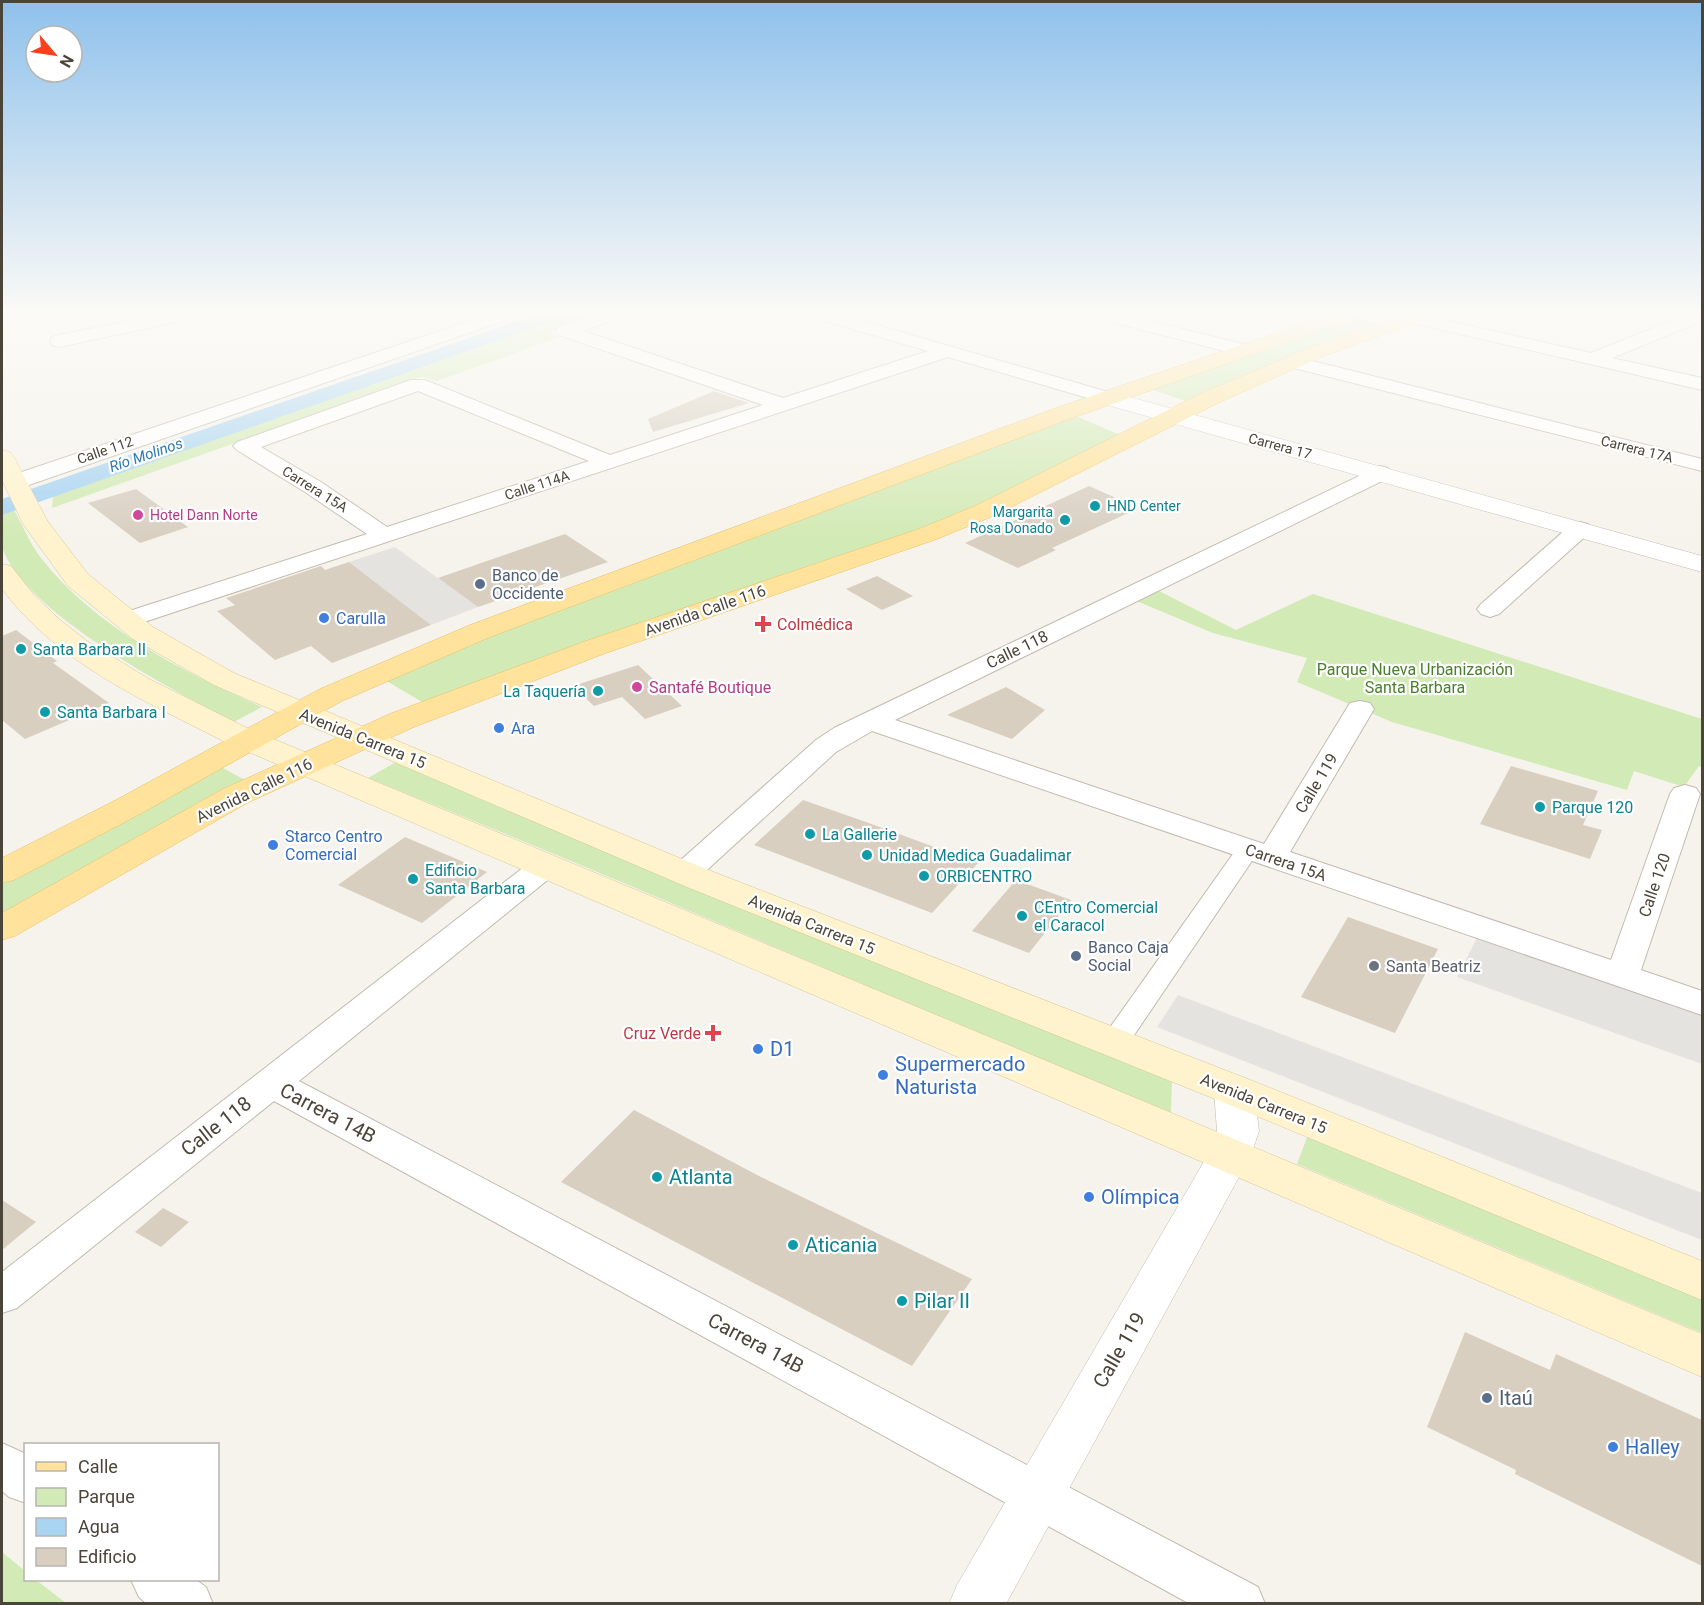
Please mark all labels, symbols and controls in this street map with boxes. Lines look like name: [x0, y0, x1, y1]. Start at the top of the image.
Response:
north arrow: [24, 24, 84, 84]
text: N: [56, 51, 78, 71]
street label: Carrera 17: [1247, 430, 1313, 462]
street label: Carrera 17A: [1599, 432, 1675, 466]
street label: Calle 112: [75, 433, 135, 467]
water label: Río Molinos: [107, 434, 185, 476]
street label: Carrera 15A: [279, 463, 351, 515]
street label: Calle 114A: [503, 467, 571, 503]
place label: HND Center: [1107, 498, 1181, 514]
marker: HND Center: [1088, 499, 1102, 513]
place label: Margarita Rosa Donado: [970, 504, 1053, 536]
place label: Hotel Dann Norte: [150, 507, 258, 523]
marker: Hotel Dann Norte: [131, 508, 145, 522]
marker: Margarita Rosa Donado: [1058, 513, 1072, 527]
place label: Banco de Occidente: [492, 566, 564, 603]
marker: Banco de Occidente: [473, 577, 487, 591]
street label: Avenida Calle 116: [642, 581, 768, 640]
place label: Carulla: [336, 609, 386, 628]
marker: Carulla: [317, 611, 331, 625]
marker: Colmédica: [754, 615, 772, 633]
place label: Colmédica: [777, 615, 853, 634]
street label: Calle 118: [983, 626, 1051, 673]
place label: Santa Barbara II: [33, 640, 146, 659]
marker: Santa Barbara II: [14, 642, 28, 656]
park label: Parque Nueva Urbanización Santa Barbara: [1317, 660, 1513, 697]
place label: Santafé Boutique: [649, 678, 771, 697]
marker: Santafé Boutique: [630, 680, 644, 694]
place label: La Taquería: [503, 682, 586, 701]
marker: La Taquería: [591, 684, 605, 698]
place label: Santa Barbara I: [57, 703, 166, 722]
street label: Avenida Carrera 15: [297, 704, 429, 772]
marker: Santa Barbara I: [38, 705, 52, 719]
place label: Ara: [511, 719, 535, 738]
marker: Ara: [492, 721, 506, 735]
street label: Calle 119: [1291, 750, 1342, 817]
street label: Avenida Calle 116: [193, 754, 315, 827]
place label: Parque 120: [1552, 798, 1633, 817]
marker: Parque 120: [1533, 800, 1547, 814]
place label: La Gallerie: [822, 825, 897, 844]
place label: Starco Centro Comercial: [285, 827, 383, 864]
marker: La Gallerie: [803, 827, 817, 841]
marker: Starco Centro Comercial: [266, 838, 280, 852]
street label: Carrera 15A: [1243, 840, 1329, 885]
place label: Unidad Medica Guadalimar: [879, 846, 1072, 865]
marker: Unidad Medica Guadalimar: [860, 848, 874, 862]
street label: Calle 120: [1635, 851, 1674, 920]
place label: Edificio Santa Barbara: [425, 861, 526, 898]
place label: ORBICENTRO: [936, 867, 1032, 886]
marker: ORBICENTRO: [917, 869, 931, 883]
marker: Edificio Santa Barbara: [406, 872, 420, 886]
street label: Avenida Carrera 15: [746, 890, 878, 958]
place label: CEntro Comercial el Caracol: [1034, 898, 1158, 935]
marker: CEntro Comercial el Caracol: [1015, 909, 1029, 923]
place label: Banco Caja Social: [1088, 938, 1169, 975]
marker: Banco Caja Social: [1069, 949, 1083, 963]
place label: Santa Beatriz: [1386, 957, 1481, 976]
marker: Santa Beatriz: [1367, 959, 1381, 973]
place label: Cruz Verde: [623, 1024, 701, 1043]
marker: Cruz Verde: [706, 1026, 720, 1040]
place label: D1: [770, 1037, 794, 1061]
marker: D1: [751, 1042, 765, 1056]
place label: Supermercado Naturista: [895, 1052, 1025, 1099]
marker: Supermercado Naturista: [876, 1068, 890, 1082]
street label: Avenida Carrera 15: [1198, 1069, 1330, 1137]
street label: Carrera 14B: [276, 1078, 380, 1148]
street label: Calle 118: [176, 1091, 256, 1161]
place label: Atlanta: [669, 1165, 733, 1189]
marker: Atlanta: [650, 1170, 664, 1184]
place label: Olímpica: [1101, 1185, 1180, 1209]
marker: Olímpica: [1082, 1190, 1096, 1204]
place label: Aticania: [805, 1233, 877, 1257]
marker: Aticania: [786, 1238, 800, 1252]
place label: Pilar II: [914, 1289, 970, 1313]
marker: Pilar II: [895, 1294, 909, 1308]
street label: Carrera 14B: [704, 1308, 808, 1378]
street label: Calle 119: [1088, 1308, 1150, 1392]
place label: Itaú: [1499, 1386, 1533, 1410]
marker: Itaú: [1480, 1391, 1494, 1405]
place label: Halley: [1625, 1435, 1680, 1459]
marker: Halley: [1606, 1440, 1620, 1454]
legend: [24, 1443, 219, 1581]
text: Calle: [78, 1456, 118, 1477]
text: Parque: [78, 1486, 135, 1507]
text: Agua: [78, 1516, 120, 1537]
text: Edificio: [78, 1546, 137, 1567]

